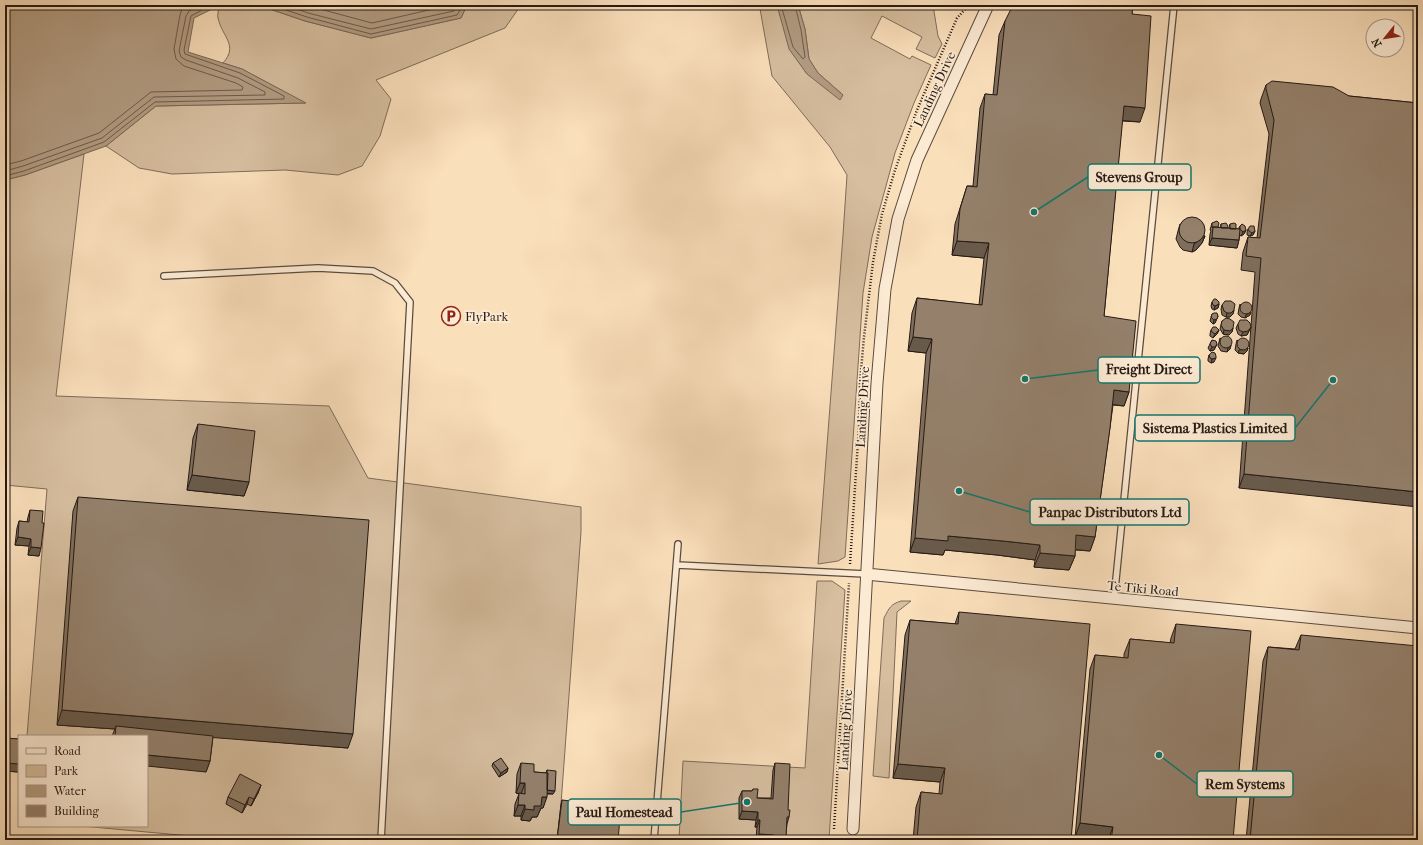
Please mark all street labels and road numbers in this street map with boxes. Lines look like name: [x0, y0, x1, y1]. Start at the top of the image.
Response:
street label: Landing Drive: [910, 49, 959, 129]
street label: Landing Drive: [853, 365, 872, 448]
street label: Te Tiki Road: [1107, 578, 1180, 599]
street label: Landing Drive: [836, 688, 855, 771]

